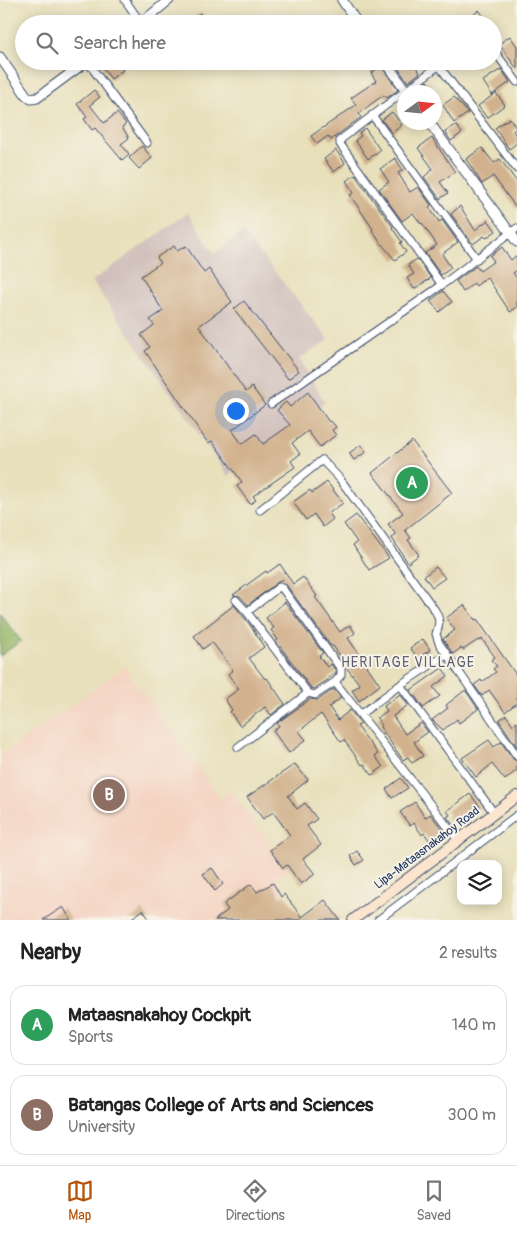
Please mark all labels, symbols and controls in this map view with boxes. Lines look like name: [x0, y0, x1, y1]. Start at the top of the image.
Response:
search box: [15, 15, 502, 70]
icon: search: [33, 29, 61, 57]
text: Search here: [73, 31, 166, 55]
north arrow: [397, 85, 442, 130]
your location: [223, 398, 249, 424]
pin: A: [396, 464, 428, 502]
district label: HERITAGE VILLAGE: [341, 654, 475, 671]
pin: B: [93, 776, 125, 814]
street label: Lipa-Mataasnakahoy Road: [371, 803, 483, 893]
map controls: [457, 860, 502, 905]
button: layers: [457, 860, 502, 905]
text: Nearby: [20, 939, 81, 966]
text: 2 results: [439, 943, 497, 963]
text: Mataasnakahoy Cockpit: [68, 1003, 251, 1027]
text: A: [32, 1015, 42, 1035]
text: 140 m: [452, 1015, 496, 1035]
text: Sports: [68, 1027, 113, 1047]
text: Batangas College of Arts and Sciences: [68, 1093, 373, 1117]
text: B: [32, 1105, 42, 1125]
text: 300 m: [448, 1105, 496, 1125]
text: University: [68, 1117, 135, 1137]
tab: Map: [66, 1177, 94, 1224]
tab: Directions: [225, 1177, 285, 1224]
tab: Saved: [416, 1177, 451, 1224]

